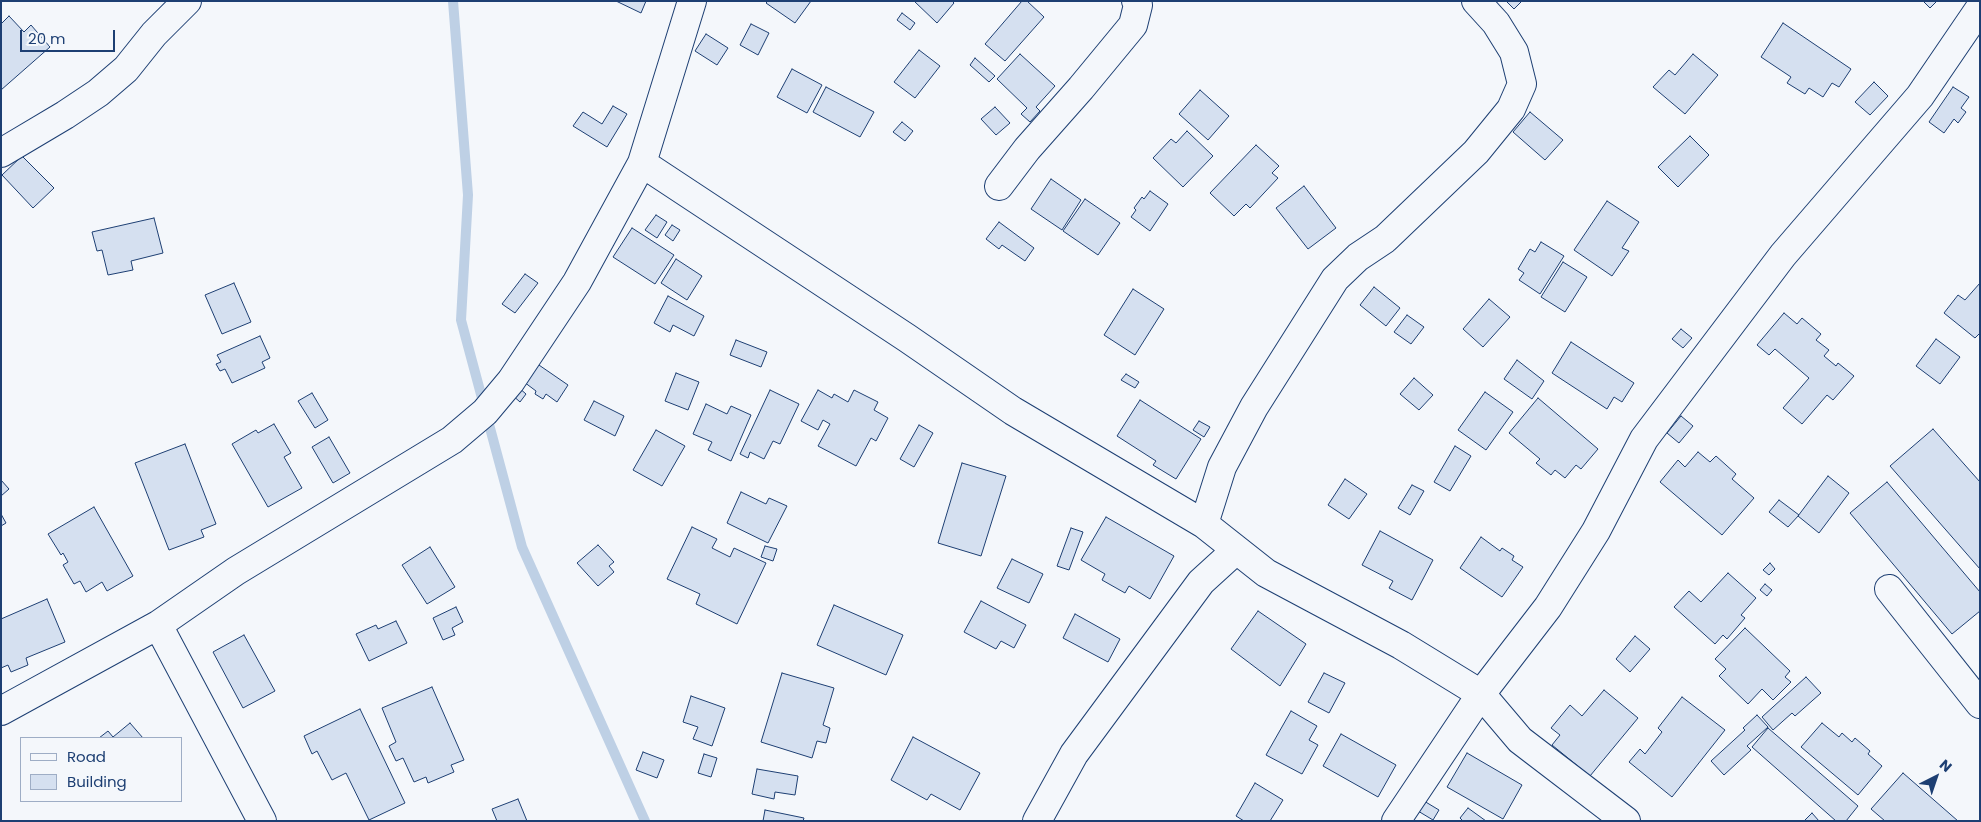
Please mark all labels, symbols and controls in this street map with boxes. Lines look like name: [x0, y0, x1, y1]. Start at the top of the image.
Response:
scale bar: [22, 20, 118, 52]
text: 20 m: [28, 28, 66, 49]
legend: [20, 737, 182, 802]
text: Road: [67, 746, 106, 767]
north arrow: [1911, 752, 1961, 802]
text: N: [1935, 755, 1956, 777]
text: Building: [67, 771, 127, 792]

